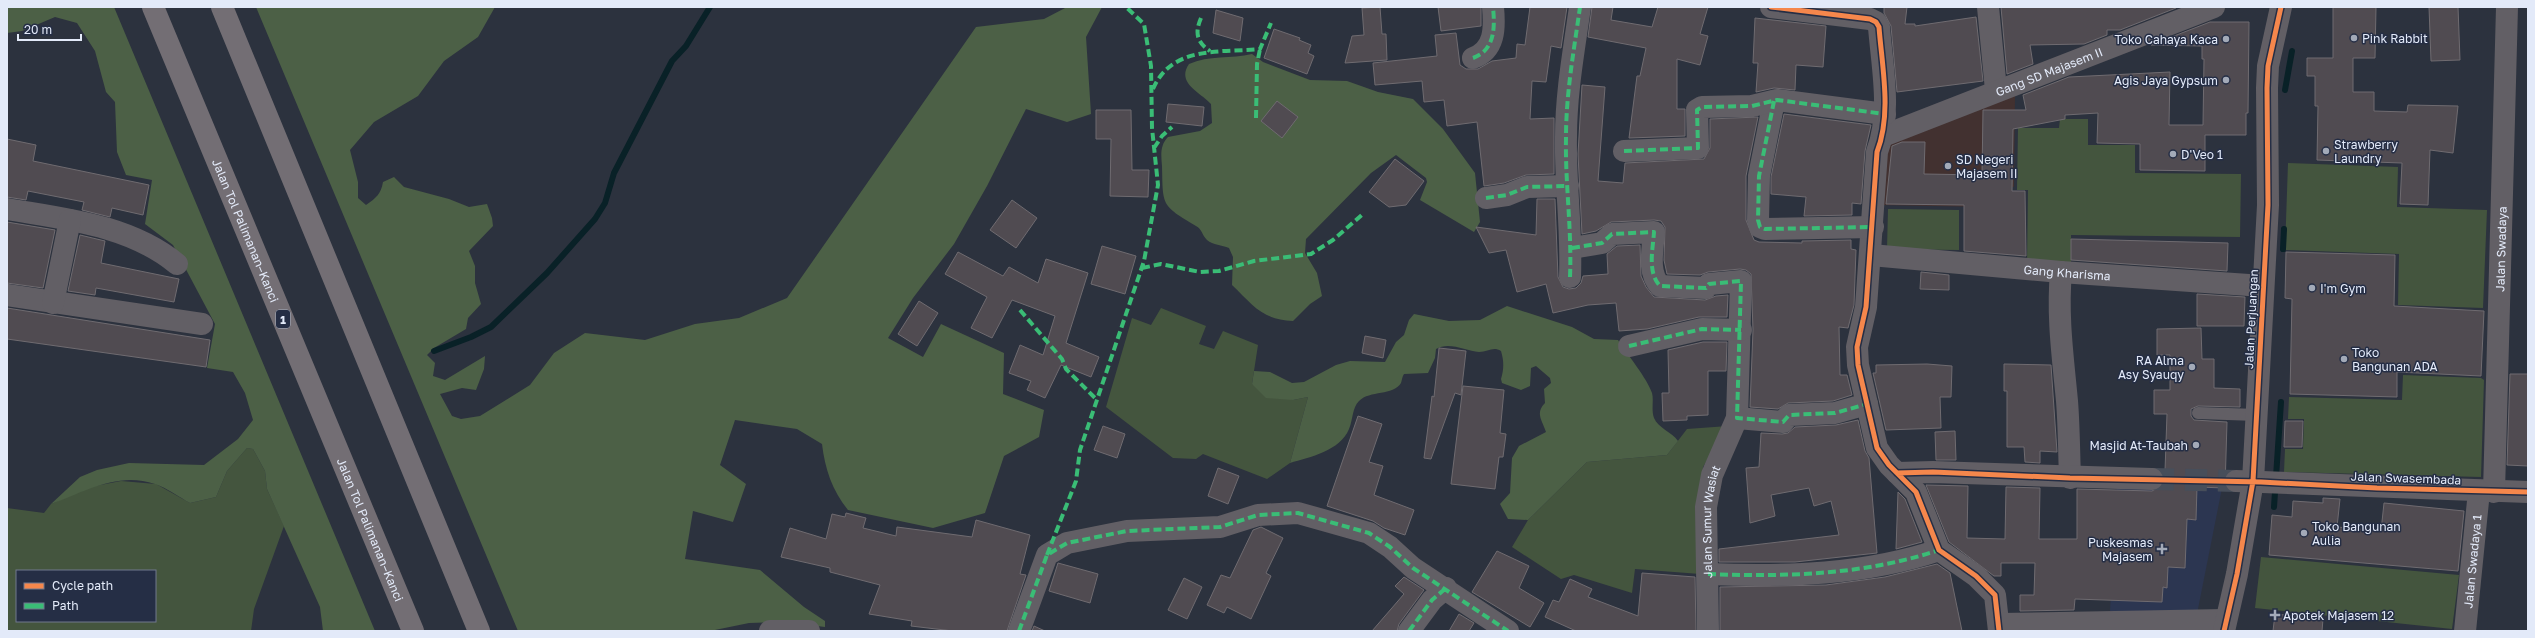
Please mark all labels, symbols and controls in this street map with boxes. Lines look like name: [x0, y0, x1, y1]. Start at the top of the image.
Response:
scale bar: [18, 16, 81, 42]
text: 20 m: [24, 22, 52, 37]
place label: Pink Rabbit: [2362, 31, 2428, 46]
place label: Toko Cahaya Kaca: [2114, 32, 2218, 47]
marker: Pink Rabbit: [2349, 33, 2359, 43]
marker: Toko Cahaya Kaca: [2221, 34, 2231, 44]
street label: Gang SD Majasem II: [1993, 44, 2105, 99]
place label: Agis Jaya Gypsum: [2114, 73, 2218, 88]
marker: Agis Jaya Gypsum: [2221, 75, 2231, 85]
place label: Strawberry Laundry: [2334, 137, 2398, 166]
marker: Strawberry Laundry: [2321, 146, 2331, 156]
place label: D'Veo 1: [2181, 147, 2223, 162]
marker: D'Veo 1: [2168, 149, 2178, 159]
place label: SD Negeri Majasem II: [1956, 152, 2018, 181]
street label: Jalan Tol Palimanan–Kanci: [210, 156, 283, 304]
marker: SD Negeri Majasem II: [1943, 161, 1953, 171]
street label: Jalan Swadaya: [2492, 206, 2509, 292]
street label: Gang Kharisma: [2023, 261, 2111, 283]
street label: Jalan Perjuangan: [2241, 269, 2261, 369]
place label: I'm Gym: [2320, 281, 2366, 296]
marker: I'm Gym: [2307, 283, 2317, 293]
road number: 1: [276, 310, 290, 328]
place label: Toko Bangunan ADA: [2352, 345, 2438, 374]
place label: RA Alma Asy Syauqy: [2118, 353, 2184, 382]
marker: Toko Bangunan ADA: [2339, 354, 2349, 364]
marker: RA Alma Asy Syauqy: [2187, 362, 2197, 372]
place label: Masjid At-Taubah: [2089, 438, 2188, 453]
marker: Masjid At-Taubah: [2191, 440, 2201, 450]
street label: Jalan Tol Palimanan–Kanci: [334, 456, 407, 603]
street label: Jalan Sumur Wasiat: [1698, 462, 1723, 578]
street label: Jalan Swasembada: [2351, 469, 2461, 487]
street label: Jalan Swadaya 1: [2460, 514, 2484, 609]
place label: Toko Bangunan Aulia: [2312, 519, 2401, 548]
marker: Toko Bangunan Aulia: [2299, 528, 2309, 538]
place label: Puskesmas Majasem: [2088, 535, 2153, 564]
marker: Puskesmas Majasem: [2156, 543, 2168, 555]
legend: [16, 570, 156, 622]
text: Cycle path: [52, 578, 113, 593]
text: Path: [52, 598, 79, 613]
place label: Apotek Majasem 12: [2283, 608, 2394, 623]
marker: Apotek Majasem 12: [2270, 610, 2280, 620]

